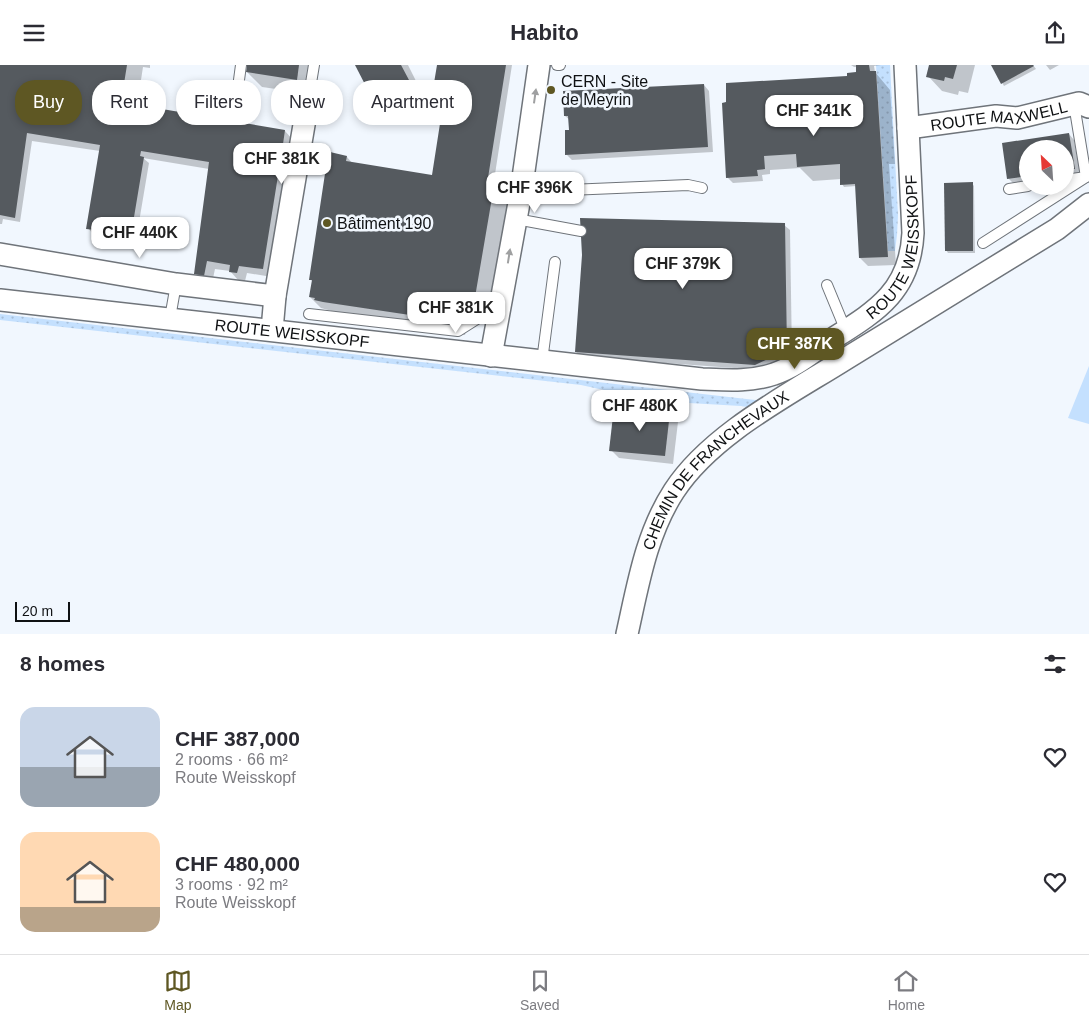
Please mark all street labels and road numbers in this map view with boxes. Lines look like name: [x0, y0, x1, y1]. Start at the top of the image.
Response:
street label: ROUTE MAXWELL: [929, 98, 1069, 133]
street label: ROUTE WEISSKOPF: [863, 174, 922, 322]
street label: ROUTE WEISSKOPF: [214, 316, 371, 350]
street label: CHEMIN DE FRANCHEVAUX: [639, 387, 792, 552]

